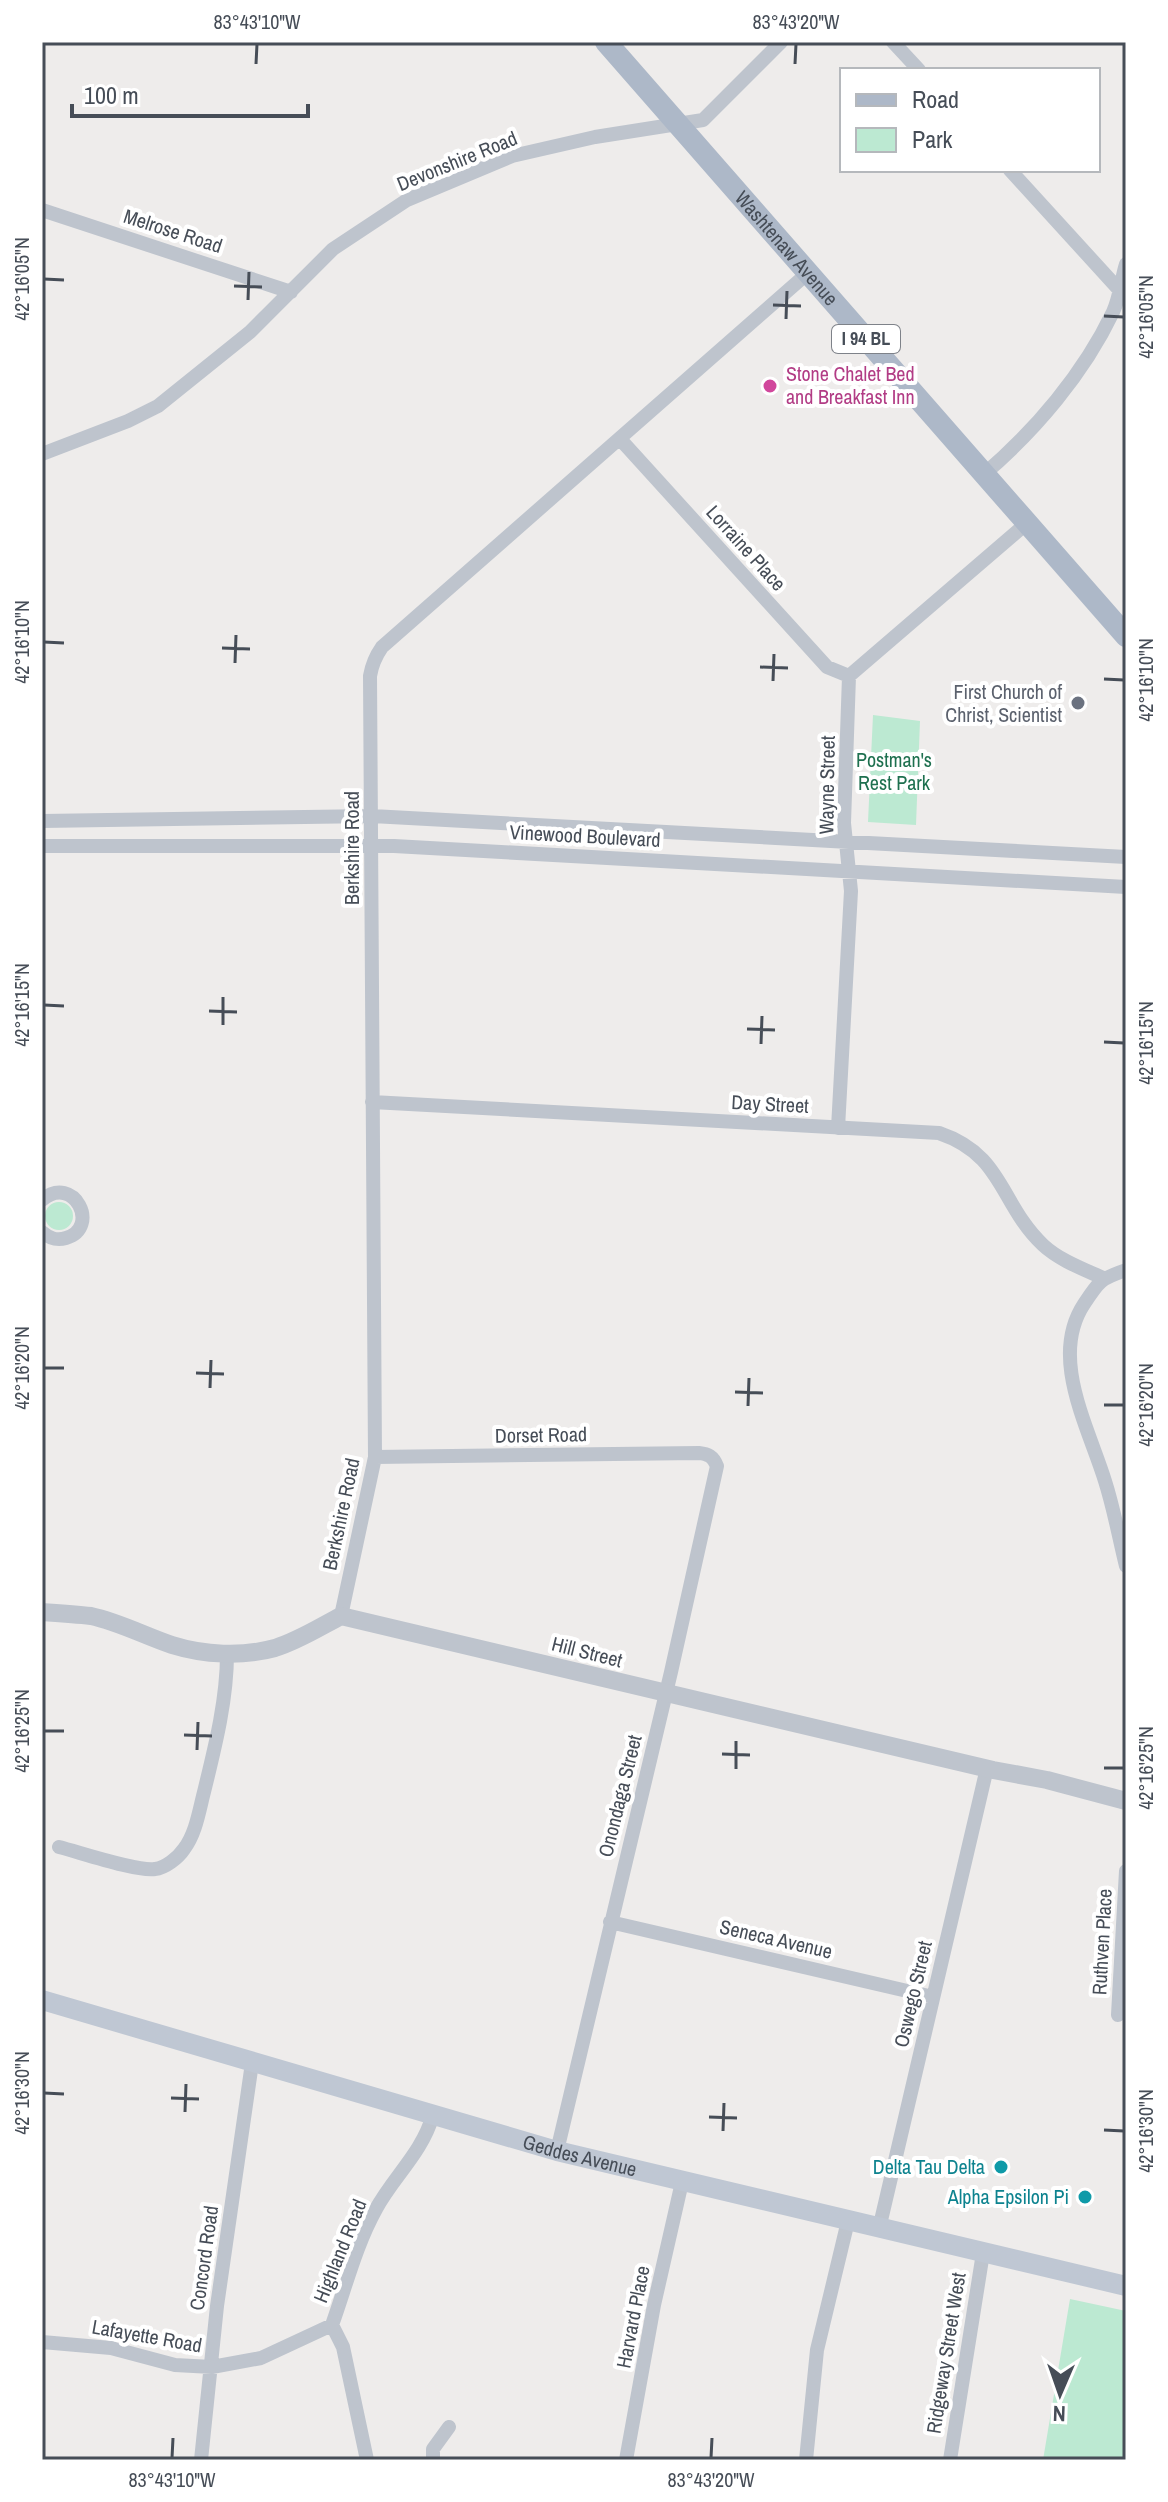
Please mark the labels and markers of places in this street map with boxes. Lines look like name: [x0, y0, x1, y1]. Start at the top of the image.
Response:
place label: Stone Chalet Bed and Breakfast Inn: [786, 360, 915, 410]
marker: Stone Chalet Bed and Breakfast Inn: [761, 377, 779, 395]
place label: First Church of Christ, Scientist: [945, 678, 1062, 728]
marker: First Church of Christ, Scientist: [1069, 694, 1087, 712]
place label: Delta Tau Delta: [873, 2153, 985, 2180]
marker: Delta Tau Delta: [992, 2158, 1010, 2176]
place label: Alpha Epsilon Pi: [947, 2183, 1069, 2210]
marker: Alpha Epsilon Pi: [1076, 2188, 1094, 2206]

